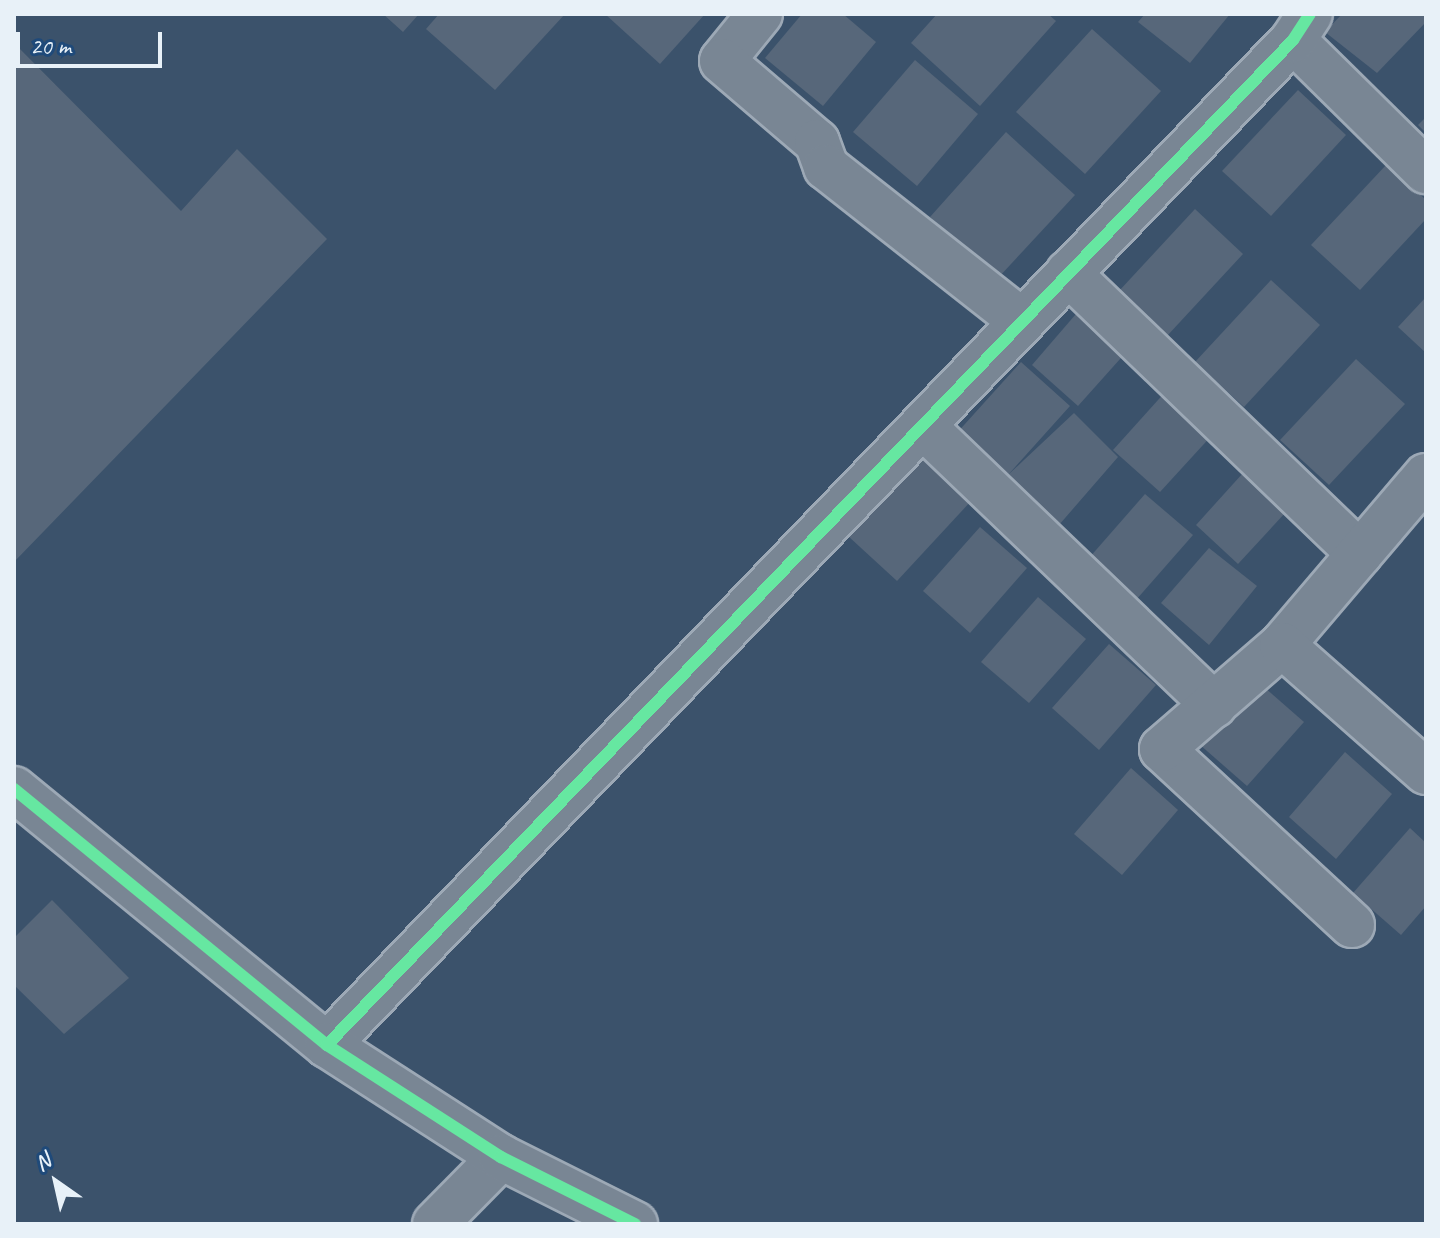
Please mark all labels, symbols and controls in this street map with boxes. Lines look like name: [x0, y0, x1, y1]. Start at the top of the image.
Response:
scale bar: [20, 16, 166, 66]
text: 20 m: [30, 31, 71, 61]
north arrow: [16, 1142, 96, 1222]
text: N: [29, 1147, 56, 1178]

